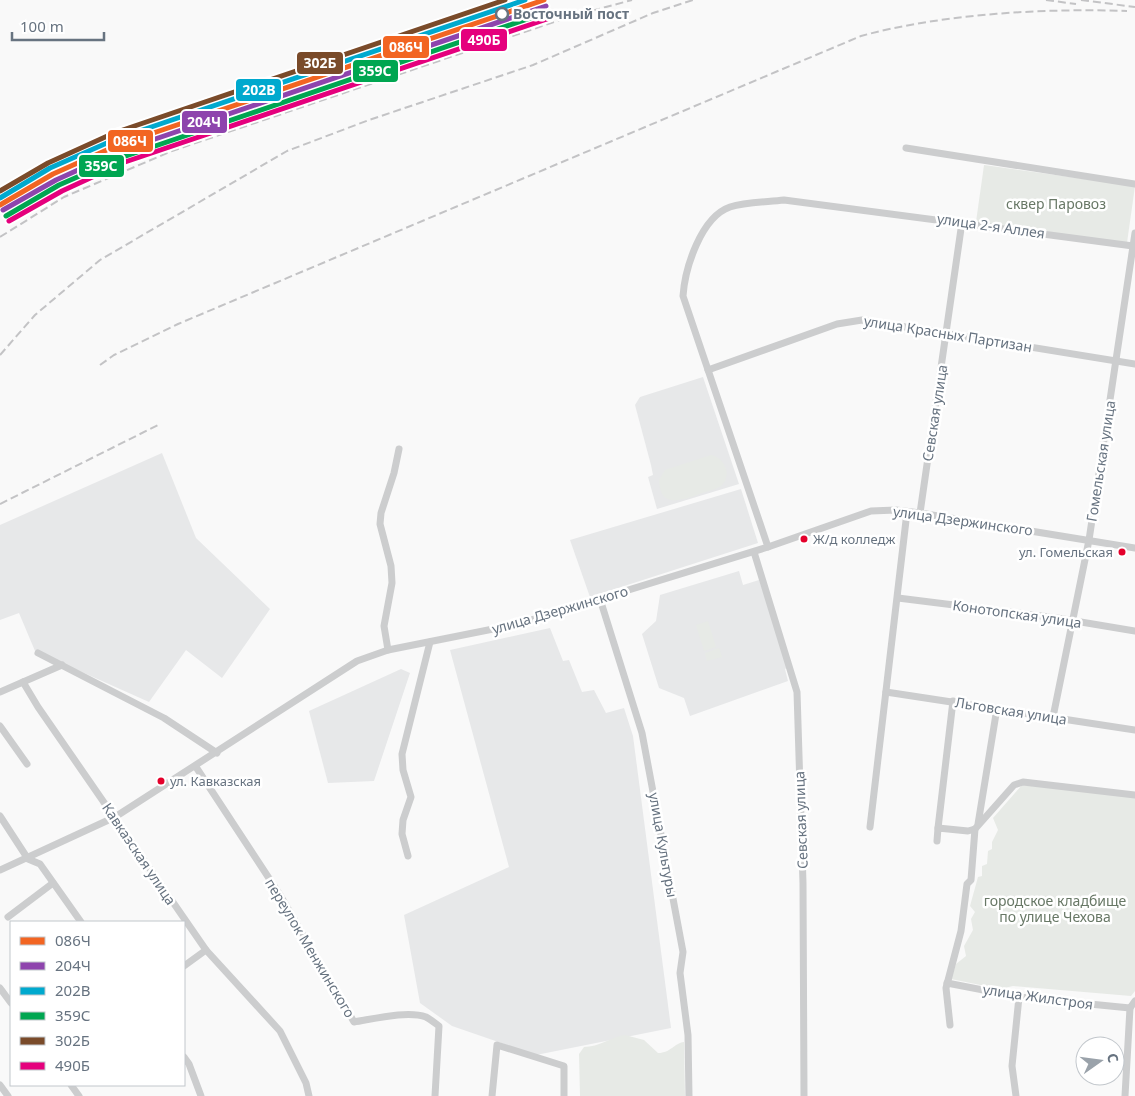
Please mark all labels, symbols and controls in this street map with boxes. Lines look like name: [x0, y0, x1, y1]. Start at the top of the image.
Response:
place label: Восточный пост: [513, 4, 629, 23]
marker: Восточный пост: [495, 7, 509, 21]
scale bar: [12, 10, 105, 42]
text: 100 m: [20, 16, 64, 36]
line badge: 490Б: [460, 28, 508, 52]
text: 490Б: [467, 30, 501, 49]
line badge: 086Ч: [382, 35, 430, 59]
text: 086Ч: [389, 37, 423, 56]
line badge: 302Б: [296, 51, 344, 75]
text: 302Б: [303, 53, 337, 72]
line badge: 359С: [352, 59, 399, 83]
text: 359С: [358, 61, 392, 80]
line badge: 202В: [235, 78, 282, 102]
text: 202В: [242, 80, 276, 99]
line badge: 204Ч: [181, 110, 228, 134]
text: 204Ч: [187, 112, 221, 131]
line badge: 086Ч: [107, 129, 154, 153]
text: 086Ч: [113, 131, 147, 150]
line badge: 359С: [78, 154, 125, 178]
text: 359С: [84, 156, 118, 175]
park label: сквер Паровоз: [1006, 194, 1106, 213]
street label: улица 2-я Аллея: [936, 209, 1046, 242]
street label: улица Красных Партизан: [863, 311, 1034, 356]
street label: Севская улица: [917, 363, 952, 463]
street label: Гомельская улица: [1082, 399, 1119, 523]
street label: улица Дзержинского: [892, 501, 1034, 540]
place label: Ж/д колледж: [813, 530, 895, 548]
marker: Ж/д колледж: [799, 534, 809, 544]
place label: ул. Гомельская: [1019, 543, 1113, 561]
marker: ул. Гомельская: [1117, 547, 1127, 557]
street label: улица Дзержинского: [490, 581, 630, 638]
street label: Конотопская улица: [951, 595, 1083, 632]
street label: Льговская улица: [954, 692, 1068, 729]
street label: Севская улица: [789, 771, 812, 869]
place label: ул. Кавказская: [170, 772, 261, 790]
marker: ул. Кавказская: [156, 776, 166, 786]
street label: улица Культуры: [645, 791, 682, 899]
street label: Кавказская улица: [98, 799, 181, 908]
street label: переулок Менжинского: [261, 874, 360, 1021]
park label: городское кладбище по улице Чехова: [984, 891, 1127, 926]
legend: [10, 921, 185, 1086]
text: 086Ч: [55, 930, 91, 950]
text: 204Ч: [55, 955, 91, 975]
street label: улица Жилстроя: [982, 979, 1094, 1014]
text: 202В: [55, 980, 91, 1000]
text: 359С: [55, 1005, 90, 1025]
text: 302Б: [55, 1030, 90, 1050]
north arrow: [1075, 1036, 1125, 1086]
text: С: [1103, 1051, 1123, 1064]
text: 490Б: [55, 1055, 90, 1075]

